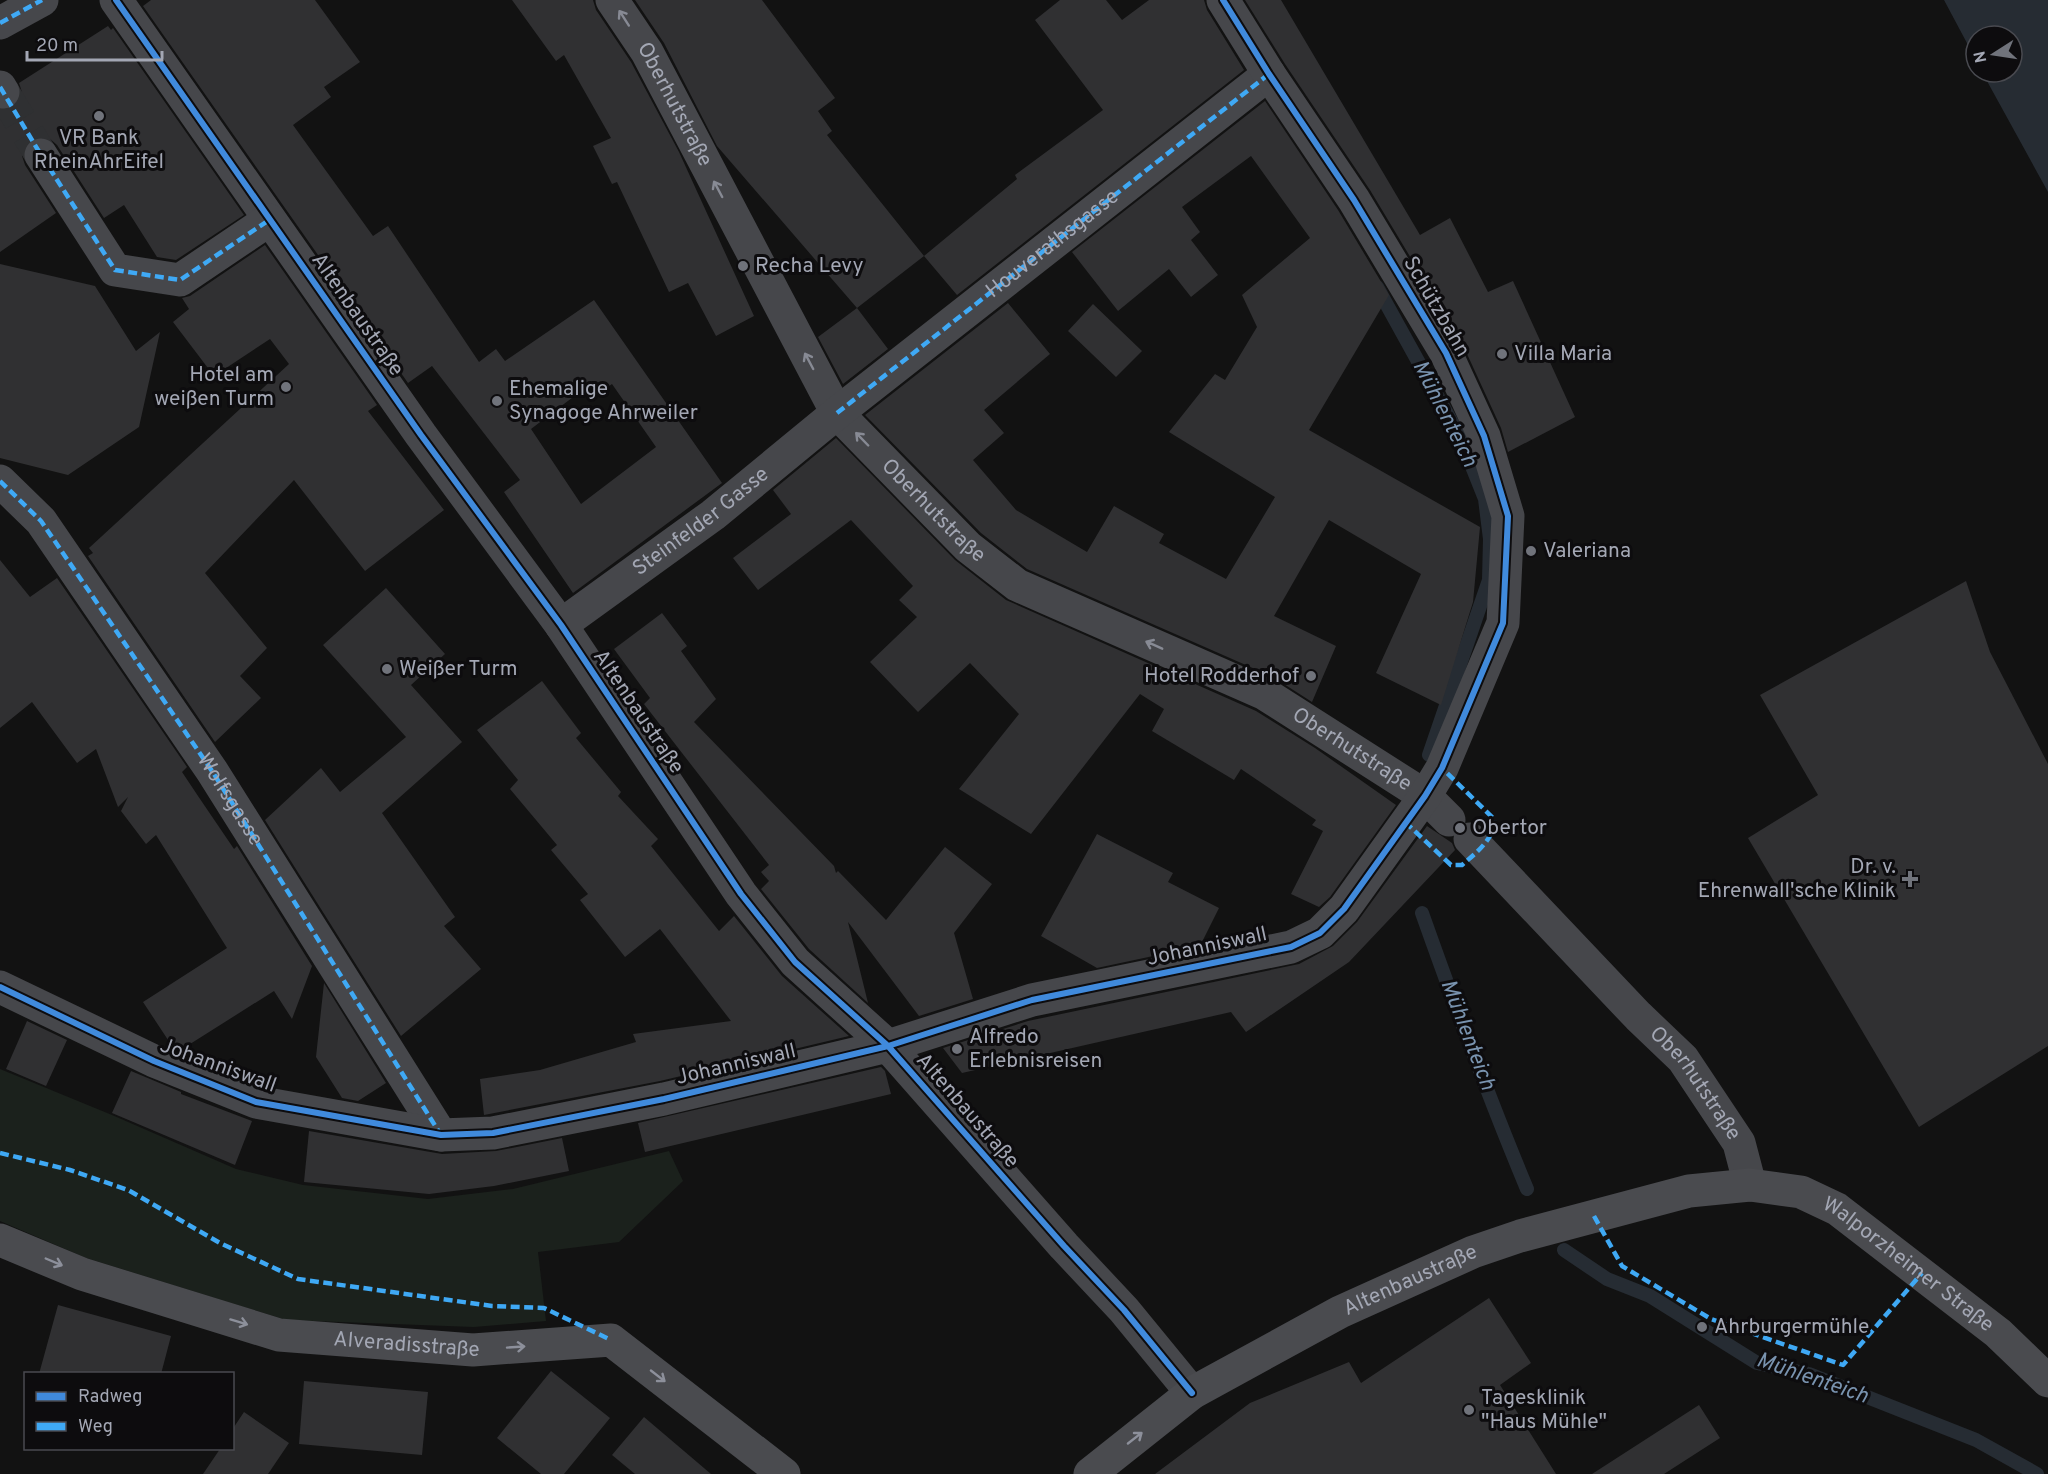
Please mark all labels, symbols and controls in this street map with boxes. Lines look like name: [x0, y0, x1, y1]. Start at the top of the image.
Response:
one-way arrow: [618, 10, 630, 27]
scale bar: [27, 24, 162, 62]
north arrow: [1964, 24, 2024, 84]
text: 20 m: [36, 35, 78, 58]
street label: Oberhutstraße: [631, 37, 718, 171]
text: N: [1970, 49, 1992, 64]
marker: VR Bank RheinAhrEifel: [92, 109, 106, 123]
place label: VR Bank RheinAhrEifel: [34, 125, 164, 176]
one-way arrow: [712, 180, 724, 198]
street label: Houverathsgasse: [980, 183, 1125, 304]
street label: Altenbaustraße: [305, 248, 409, 382]
street label: Schützbahn: [1396, 252, 1476, 362]
place label: Recha Levy: [755, 253, 864, 280]
marker: Recha Levy: [736, 259, 750, 273]
place label: Villa Maria: [1514, 341, 1612, 368]
marker: Villa Maria: [1495, 347, 1509, 361]
one-way arrow: [803, 353, 815, 370]
water label: Mühlenteich: [1406, 356, 1482, 472]
place label: Hotel am weißen Turm: [154, 362, 274, 413]
place label: Ehemalige Synagoge Ahrweiler: [509, 376, 698, 427]
marker: Hotel am weißen Turm: [279, 380, 293, 394]
marker: Ehemalige Synagoge Ahrweiler: [490, 394, 504, 408]
one-way arrow: [855, 432, 870, 447]
street label: Oberhutstraße: [876, 453, 991, 569]
street label: Steinfelder Gasse: [627, 461, 775, 582]
place label: Valeriana: [1543, 538, 1631, 565]
marker: Valeriana: [1524, 544, 1538, 558]
one-way arrow: [1146, 639, 1164, 651]
street label: Altenbaustraße: [586, 645, 690, 779]
place label: Weißer Turm: [399, 656, 517, 683]
marker: Weißer Turm: [380, 662, 394, 676]
place label: Hotel Rodderhof: [1144, 663, 1299, 690]
marker: Hotel Rodderhof: [1304, 669, 1318, 683]
street label: Oberhutstraße: [1287, 701, 1417, 798]
street label: Wolfsgasse: [190, 748, 269, 851]
place label: Obertor: [1472, 815, 1547, 842]
marker: Obertor: [1453, 821, 1467, 835]
place label: Dr. v. Ehrenwall'sche Klinik: [1698, 854, 1896, 905]
marker: Dr. v. Ehrenwall'sche Klinik: [1901, 870, 1919, 888]
street label: Johanniswall: [1144, 921, 1270, 973]
water label: Mühlenteich: [1434, 976, 1500, 1094]
street label: Oberhutstraße: [1643, 1020, 1747, 1146]
place label: Alfredo Erlebnisreisen: [969, 1024, 1102, 1075]
street label: Johanniswall: [156, 1032, 280, 1100]
street label: Johanniswall: [673, 1038, 799, 1092]
marker: Alfredo Erlebnisreisen: [950, 1042, 964, 1056]
street label: Altenbaustraße: [910, 1048, 1024, 1174]
street label: Walporzheimer Straße: [1818, 1191, 1999, 1338]
street label: Altenbaustraße: [1339, 1238, 1482, 1322]
one-way arrow: [44, 1257, 63, 1268]
place label: Ahrburgermühle: [1714, 1314, 1869, 1341]
one-way arrow: [229, 1318, 248, 1329]
marker: Ahrburgermühle: [1695, 1320, 1709, 1334]
street label: Alveradisstraße: [333, 1326, 481, 1364]
one-way arrow: [505, 1341, 525, 1352]
water label: Mühlenteich: [1753, 1347, 1871, 1411]
one-way arrow: [649, 1369, 665, 1382]
legend: [24, 1372, 234, 1450]
place label: Tagesklinik "Haus Mühle": [1481, 1385, 1607, 1436]
text: Radweg: [78, 1386, 142, 1409]
marker: Tagesklinik "Haus Mühle": [1462, 1403, 1476, 1417]
text: Weg: [78, 1416, 113, 1439]
one-way arrow: [1127, 1431, 1143, 1444]

